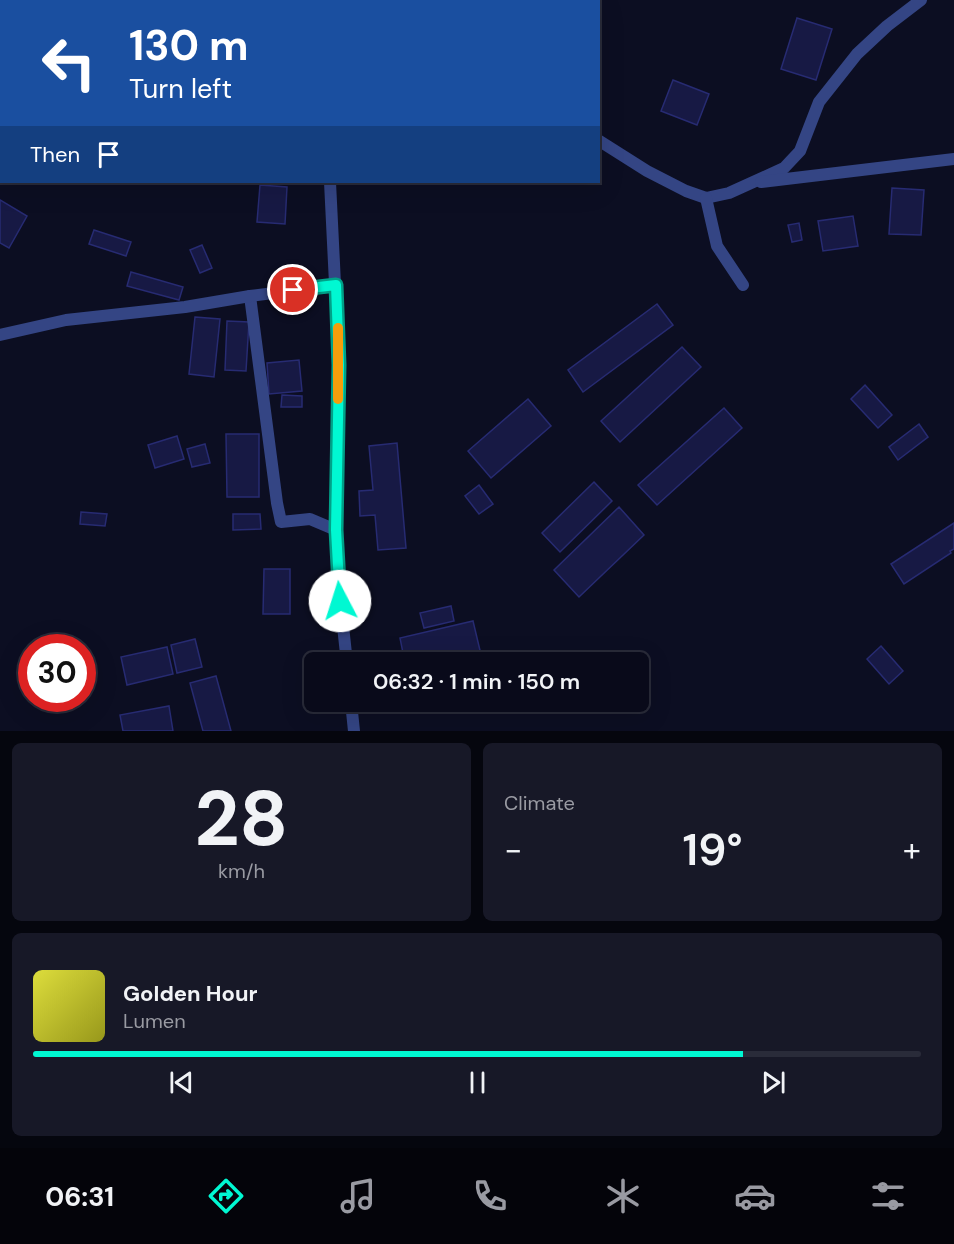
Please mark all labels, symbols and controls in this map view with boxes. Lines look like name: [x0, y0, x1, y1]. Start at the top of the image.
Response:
text: 130 m: [129, 18, 249, 73]
icon: left: [30, 24, 108, 102]
text: Turn left: [129, 71, 232, 106]
icon: arrive: [92, 138, 125, 171]
text: Then: [30, 140, 80, 169]
pin: [267, 264, 318, 315]
icon: arrive: [276, 273, 309, 306]
position arrow: [308, 569, 372, 633]
speed limit sign: 30: [18, 634, 96, 712]
text: 06:32 · 1 min · 150 m: [373, 667, 580, 696]
text: 28: [195, 768, 288, 869]
text: Climate: [504, 790, 575, 816]
text: 19°: [682, 820, 743, 879]
text: −: [504, 828, 522, 871]
text: +: [903, 828, 921, 871]
text: km/h: [218, 858, 265, 884]
text: Golden Hour: [123, 979, 258, 1008]
text: Lumen: [123, 1008, 186, 1034]
icon: previous: [165, 1066, 198, 1099]
icon: pause: [461, 1066, 494, 1099]
icon: next: [757, 1066, 790, 1099]
icon: directions: [205, 1175, 247, 1217]
icon: music: [337, 1175, 379, 1217]
icon: phone: [469, 1175, 511, 1217]
icon: climate: [602, 1175, 644, 1217]
icon: car: [734, 1175, 776, 1217]
icon: filters: [867, 1175, 909, 1217]
text: 06:31: [45, 1179, 114, 1214]

